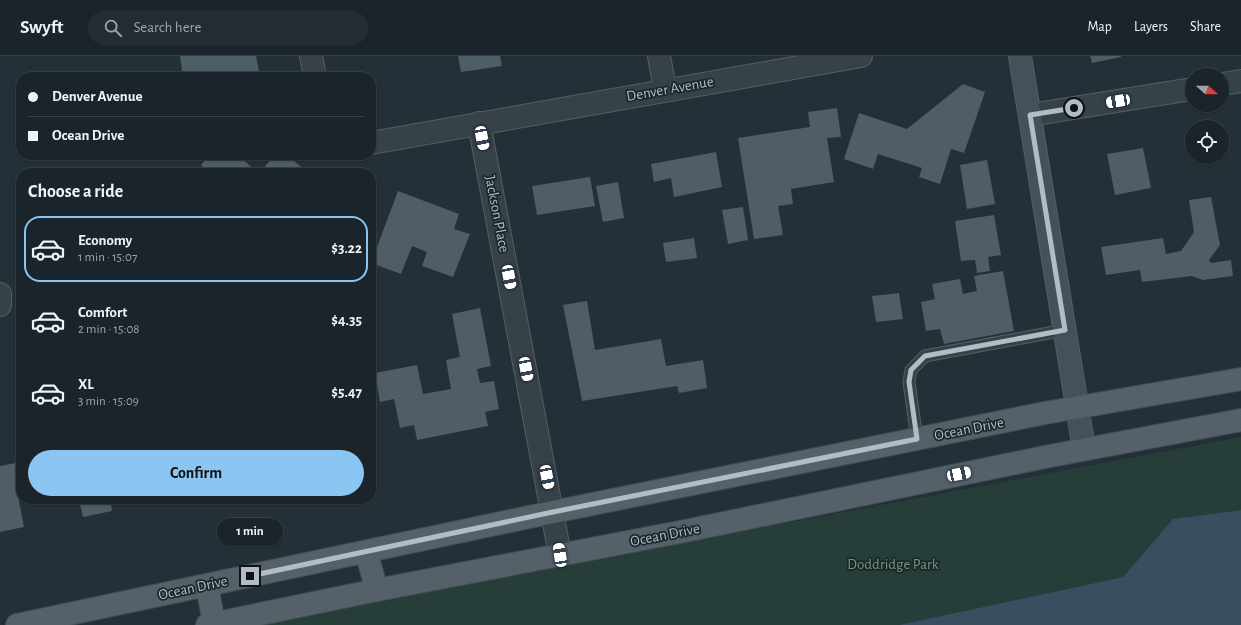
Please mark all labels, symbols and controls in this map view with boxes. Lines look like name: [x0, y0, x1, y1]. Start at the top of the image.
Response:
search box: [88, 10, 368, 46]
icon: search: [102, 17, 124, 39]
text: Swyft: [20, 18, 64, 37]
text: Search here: [134, 20, 201, 35]
text: Map: [1087, 20, 1112, 34]
text: Layers: [1134, 20, 1168, 34]
text: Share: [1190, 20, 1221, 34]
north arrow: [1185, 68, 1229, 112]
map controls: [1185, 68, 1229, 164]
street label: Denver Avenue: [625, 74, 715, 104]
text: Denver Avenue: [52, 89, 143, 104]
car: [1105, 93, 1131, 109]
route start: [1065, 99, 1083, 117]
button: locate: [1185, 120, 1229, 164]
car: [474, 125, 490, 151]
text: Ocean Drive: [52, 128, 124, 143]
street label: Jackson Place: [482, 174, 512, 254]
text: Choose a ride: [28, 183, 123, 201]
icon: car: [30, 231, 66, 267]
text: Economy: [78, 233, 132, 248]
text: $3.22: [331, 241, 362, 256]
text: 1 min · 15:07: [78, 251, 137, 264]
car: [501, 264, 517, 290]
icon: car: [30, 303, 66, 339]
text: Comfort: [78, 305, 127, 320]
text: $4.35: [331, 313, 362, 328]
text: 2 min · 15:08: [78, 323, 140, 336]
car: [518, 356, 534, 382]
icon: car: [30, 375, 66, 411]
text: XL: [78, 377, 94, 392]
text: $5.47: [331, 385, 362, 400]
text: 3 min · 15:09: [78, 395, 139, 408]
street label: Ocean Drive: [933, 415, 1005, 443]
button: Confirm: [28, 450, 364, 496]
car: [539, 464, 555, 490]
car: [946, 466, 972, 482]
callout: 1 min: [217, 518, 283, 546]
street label: Ocean Drive: [629, 521, 701, 549]
text: 1 min: [236, 525, 264, 538]
car: [552, 542, 568, 568]
park label: Doddridge Park: [847, 557, 939, 572]
route end: [241, 567, 259, 585]
street label: Ocean Drive: [157, 573, 229, 603]

